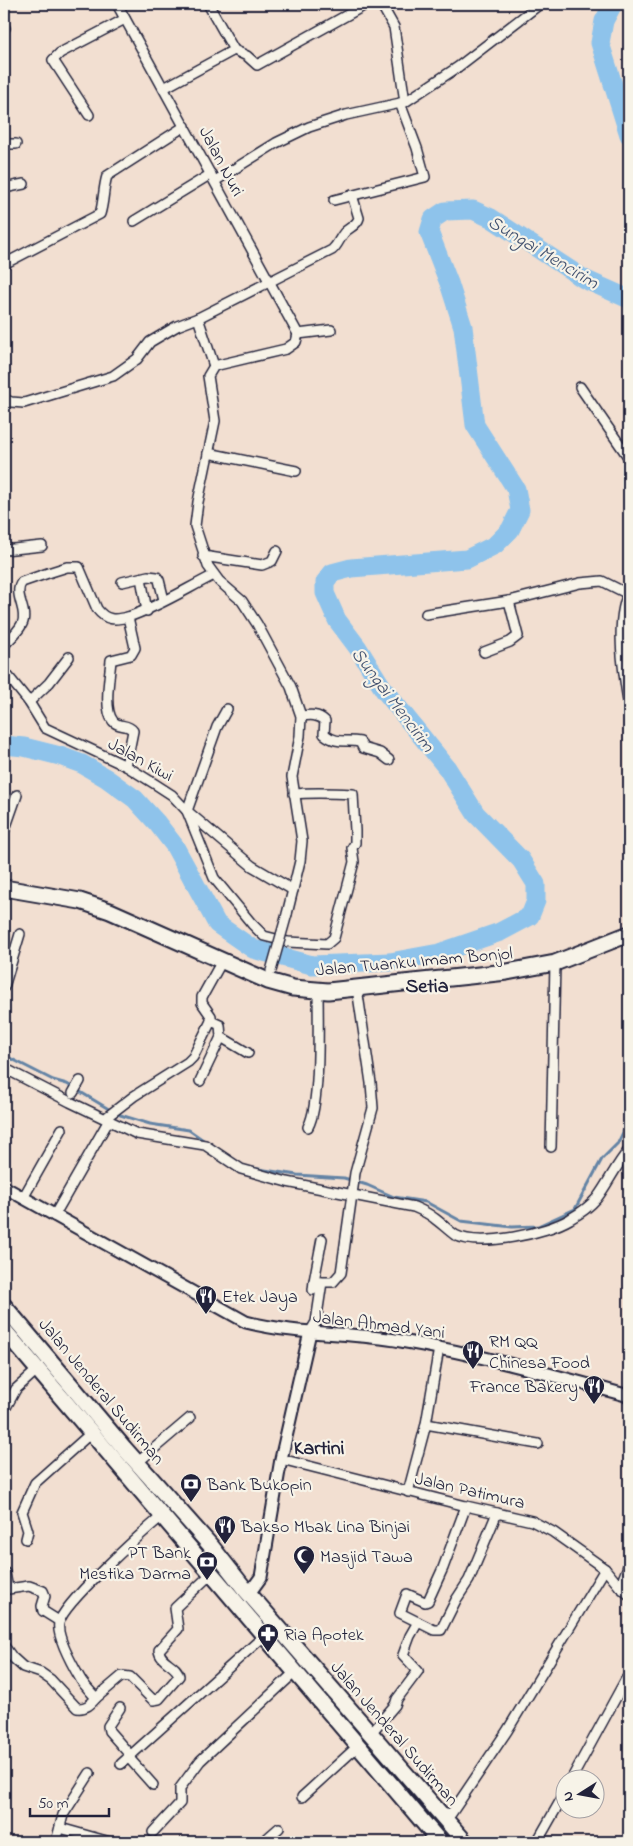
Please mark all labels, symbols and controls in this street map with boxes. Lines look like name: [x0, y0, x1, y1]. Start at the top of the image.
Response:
street label: Jalan Nuri: [191, 122, 250, 202]
water label: Sungai Mencirim: [482, 209, 603, 298]
water label: Sungai Mencirim: [343, 643, 440, 759]
street label: Jalan Kiwi: [102, 732, 178, 789]
street label: Jalan Tuanku Imam Bonjol: [315, 941, 514, 985]
district label: Setia: [406, 973, 449, 1002]
restaurant icon: Etek Jaya: [194, 1284, 218, 1315]
place label: Etek Jaya: [222, 1285, 298, 1311]
street label: Jalan Ahmad Yani: [311, 1305, 446, 1347]
street label: Jalan Jenderal Sudirman: [31, 1313, 170, 1471]
place label: RM QQ Chinesa Food: [489, 1330, 590, 1377]
restaurant icon: RM QQ Chinesa Food: [461, 1339, 485, 1370]
restaurant icon: France Bakery: [582, 1374, 606, 1405]
place label: France Bakery: [469, 1375, 578, 1401]
district label: Kartini: [294, 1435, 345, 1464]
street label: Jalan Patimura: [412, 1467, 527, 1517]
bank icon: Bank Bukopin: [179, 1472, 203, 1503]
place label: Bank Bukopin: [206, 1473, 312, 1499]
restaurant icon: Bakso Mbak Lina Binjai: [213, 1514, 237, 1545]
place label: Bakso Mbak Lina Binjai: [240, 1515, 410, 1541]
place label: PT Bank Mestika Darma: [79, 1541, 191, 1588]
mosque icon: Masjid Tawa: [292, 1544, 316, 1575]
place label: Masjid Tawa: [320, 1545, 413, 1571]
bank icon: PT Bank Mestika Darma: [195, 1550, 219, 1581]
pharmacy icon: Ria Apotek: [256, 1622, 280, 1653]
place label: Ria Apotek: [284, 1623, 364, 1649]
street label: Jalan Jenderal Sudirman: [323, 1656, 464, 1813]
north arrow: [556, 1768, 606, 1818]
scale bar: [30, 1786, 109, 1818]
text: N: [558, 1790, 580, 1803]
text: 50 m: [38, 1793, 69, 1815]

